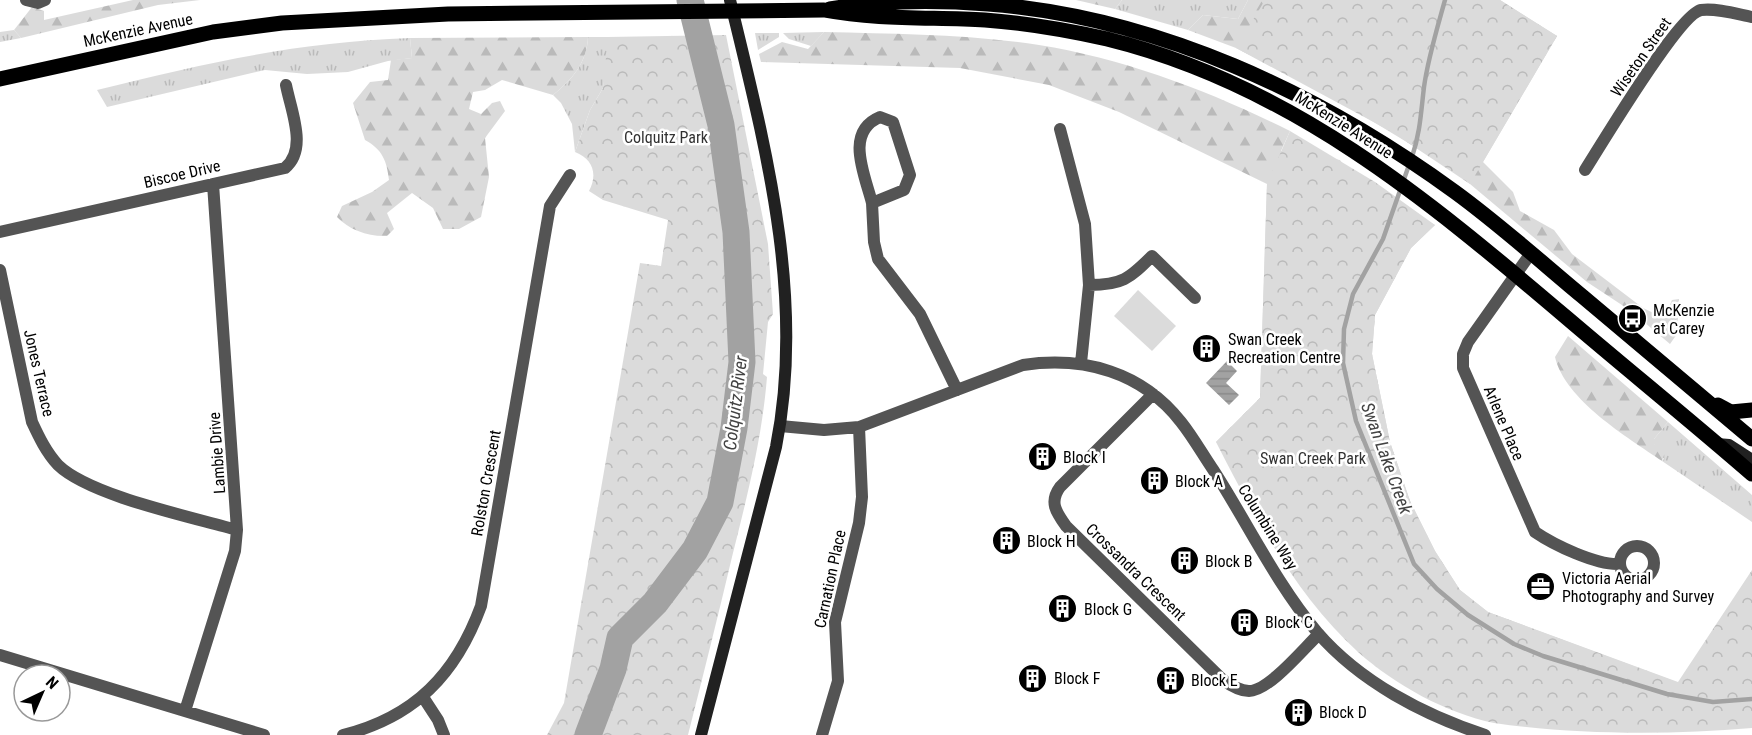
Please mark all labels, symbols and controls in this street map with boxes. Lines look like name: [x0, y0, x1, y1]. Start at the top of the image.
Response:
street label: McKenzie Avenue: [82, 9, 194, 51]
street label: Wiseton Street: [1607, 14, 1675, 100]
street label: McKenzie Avenue: [1292, 87, 1396, 163]
park label: Colquitz Park: [624, 128, 709, 147]
street label: Biscoe Drive: [142, 156, 222, 192]
place label: McKenzie at Carey: [1653, 301, 1714, 338]
bus stop icon: McKenzie at Carey: [1616, 303, 1648, 335]
street label: Jones Terrace: [20, 328, 58, 418]
place label: Swan Creek Recreation Centre: [1228, 330, 1340, 367]
building icon: Swan Creek Recreation Centre: [1191, 332, 1223, 364]
water label: Colquitz River: [719, 354, 751, 451]
street label: Arlene Place: [1480, 383, 1528, 463]
water label: Swan Lake Creek: [1357, 399, 1417, 518]
street label: Lambie Drive: [205, 411, 229, 495]
street label: Rolston Crescent: [467, 428, 505, 538]
building icon: Block I: [1026, 441, 1058, 473]
place label: Block I: [1063, 448, 1106, 467]
park label: Swan Creek Park: [1260, 449, 1367, 468]
building icon: Block A: [1138, 465, 1170, 497]
place label: Block A: [1175, 472, 1223, 491]
street label: Columbine Way: [1234, 481, 1302, 574]
street label: Crossandra Crescent: [1082, 519, 1190, 625]
building icon: Block H: [990, 525, 1022, 557]
street label: Carnation Place: [810, 528, 850, 630]
place label: Block H: [1027, 532, 1076, 551]
building icon: Block B: [1168, 545, 1200, 577]
place label: Block B: [1205, 552, 1252, 571]
place label: Victoria Aerial Photography and Survey: [1562, 569, 1715, 606]
office icon: Victoria Aerial Photography and Survey: [1525, 571, 1557, 603]
building icon: Block G: [1047, 593, 1079, 625]
place label: Block G: [1084, 600, 1132, 619]
building icon: Block C: [1228, 606, 1260, 638]
place label: Block C: [1265, 613, 1313, 632]
building icon: Block F: [1017, 662, 1049, 694]
north arrow: [12, 663, 72, 723]
building icon: Block E: [1154, 664, 1186, 696]
place label: Block F: [1054, 669, 1101, 688]
place label: Block E: [1191, 671, 1238, 690]
text: N: [42, 672, 62, 693]
building icon: Block D: [1282, 696, 1314, 728]
place label: Block D: [1319, 703, 1367, 722]

